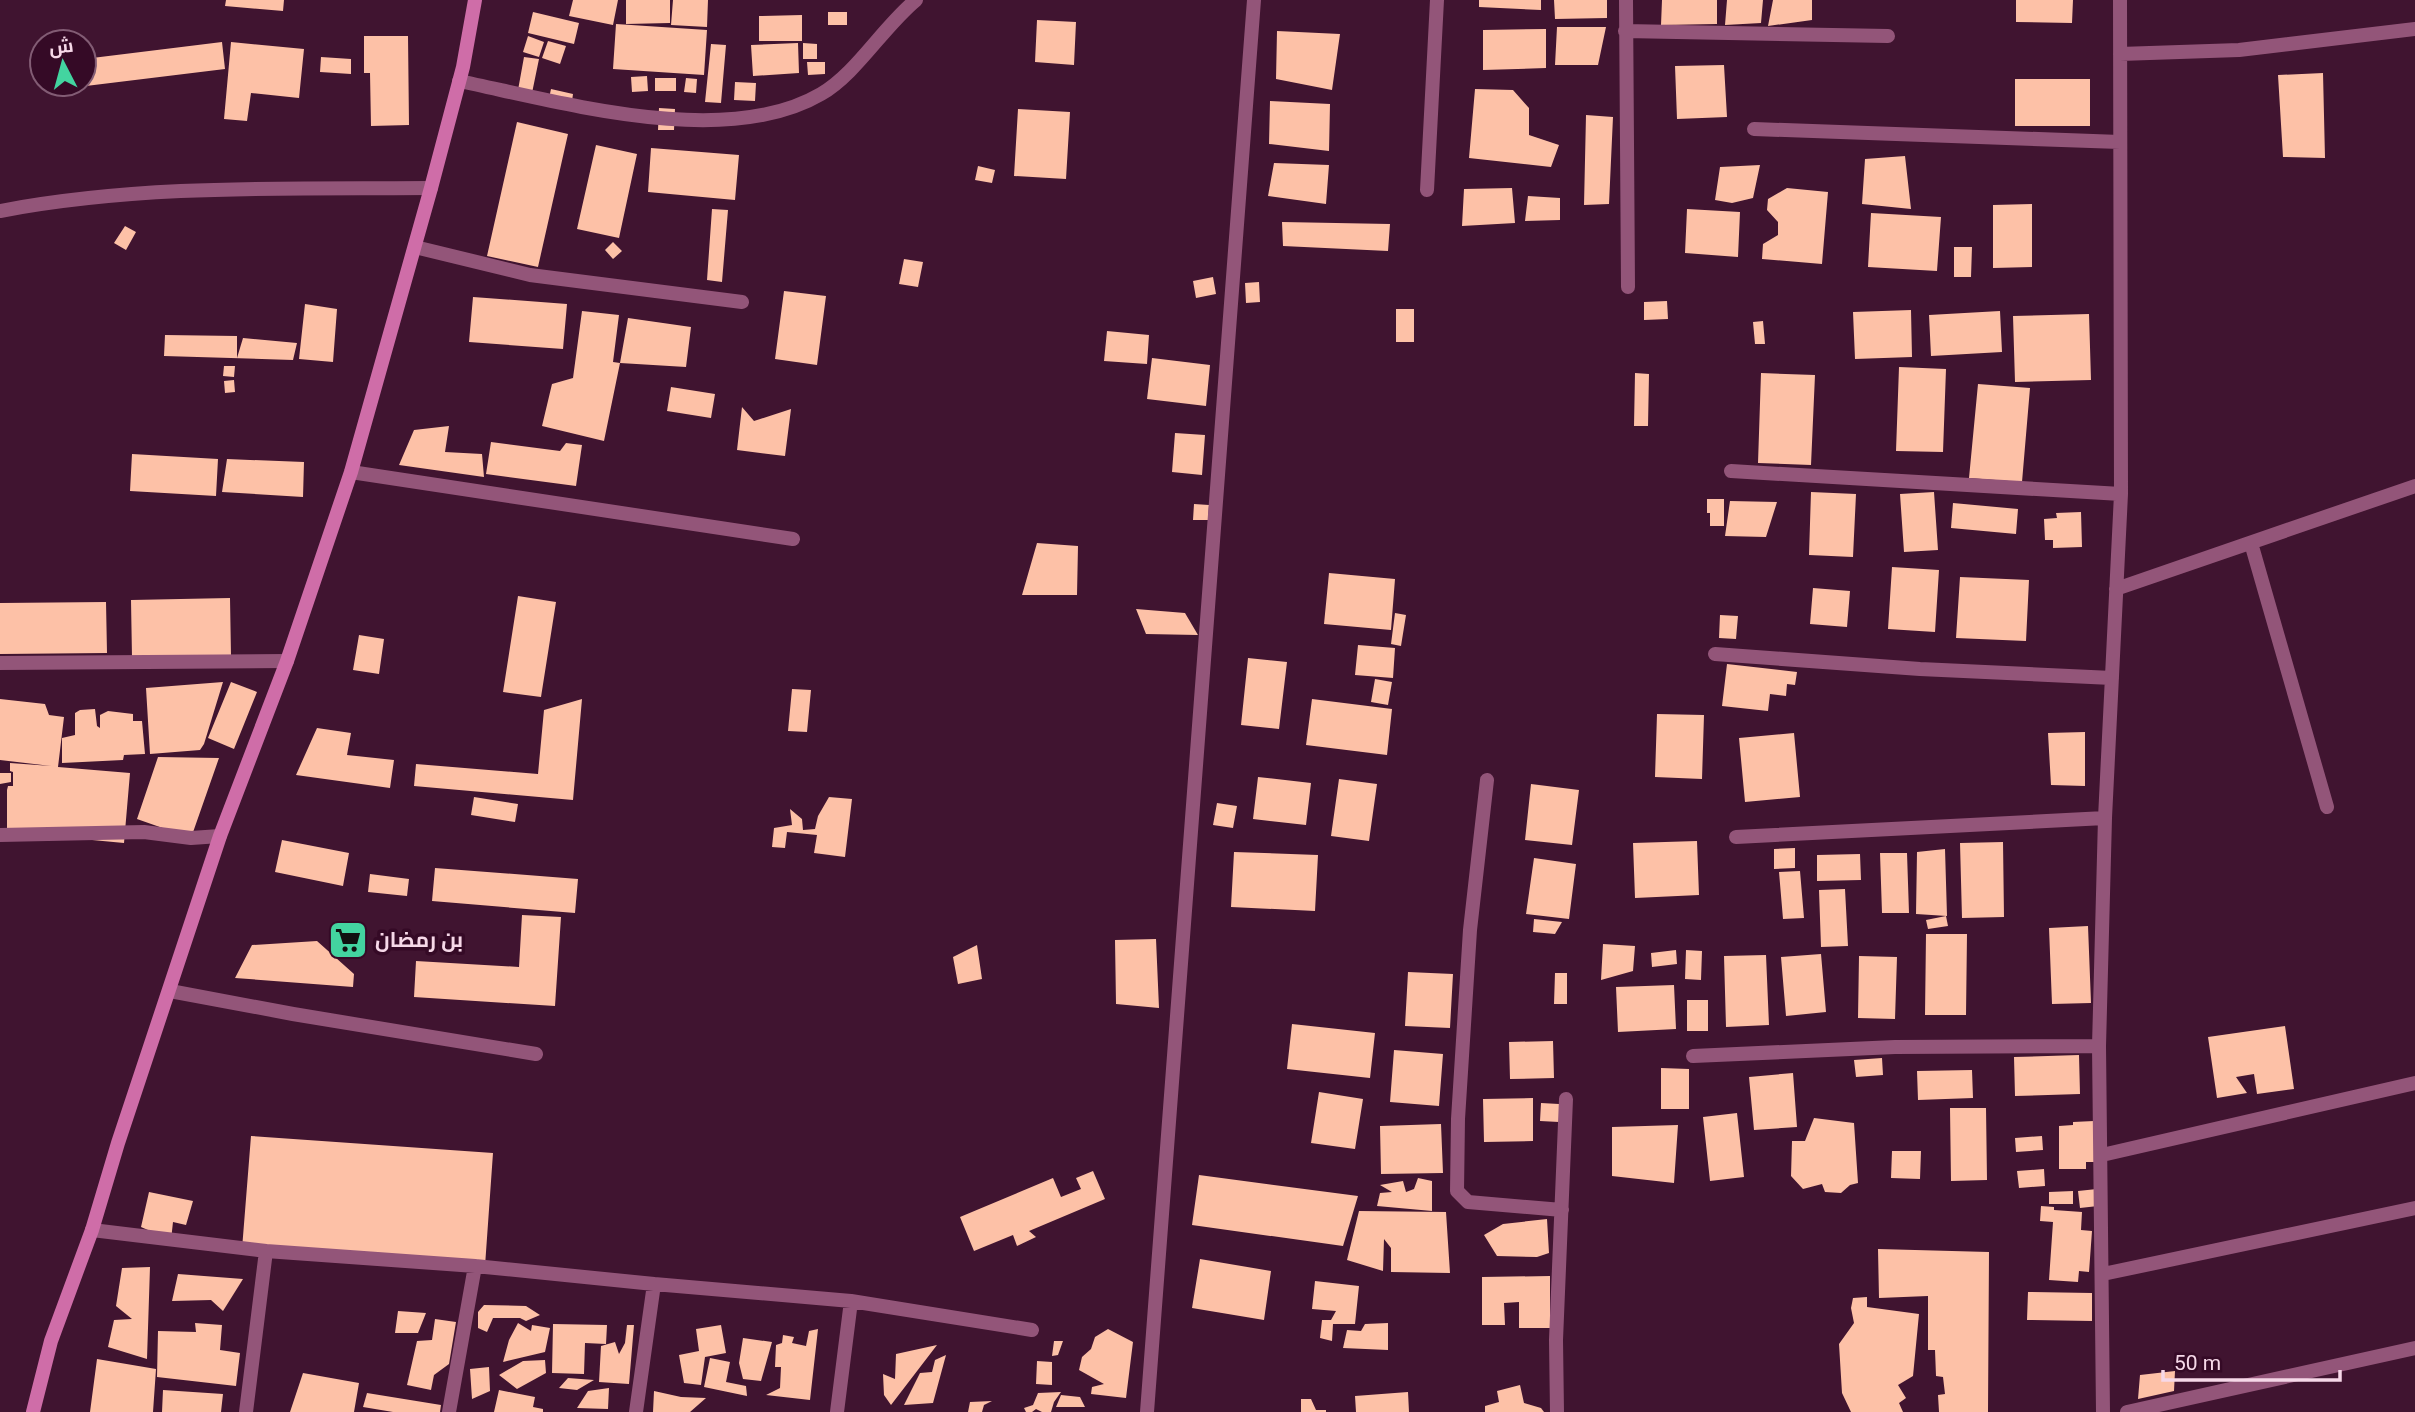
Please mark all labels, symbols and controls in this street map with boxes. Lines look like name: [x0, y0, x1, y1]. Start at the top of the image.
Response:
north arrow: [28, 28, 98, 98]
text: ش: [48, 34, 75, 59]
supermarket icon: بن رمضان: [327, 919, 369, 961]
place label: بن رمضان: [375, 928, 463, 952]
scale bar: [2163, 1338, 2340, 1382]
text: 50 m: [2174, 1351, 2221, 1375]

